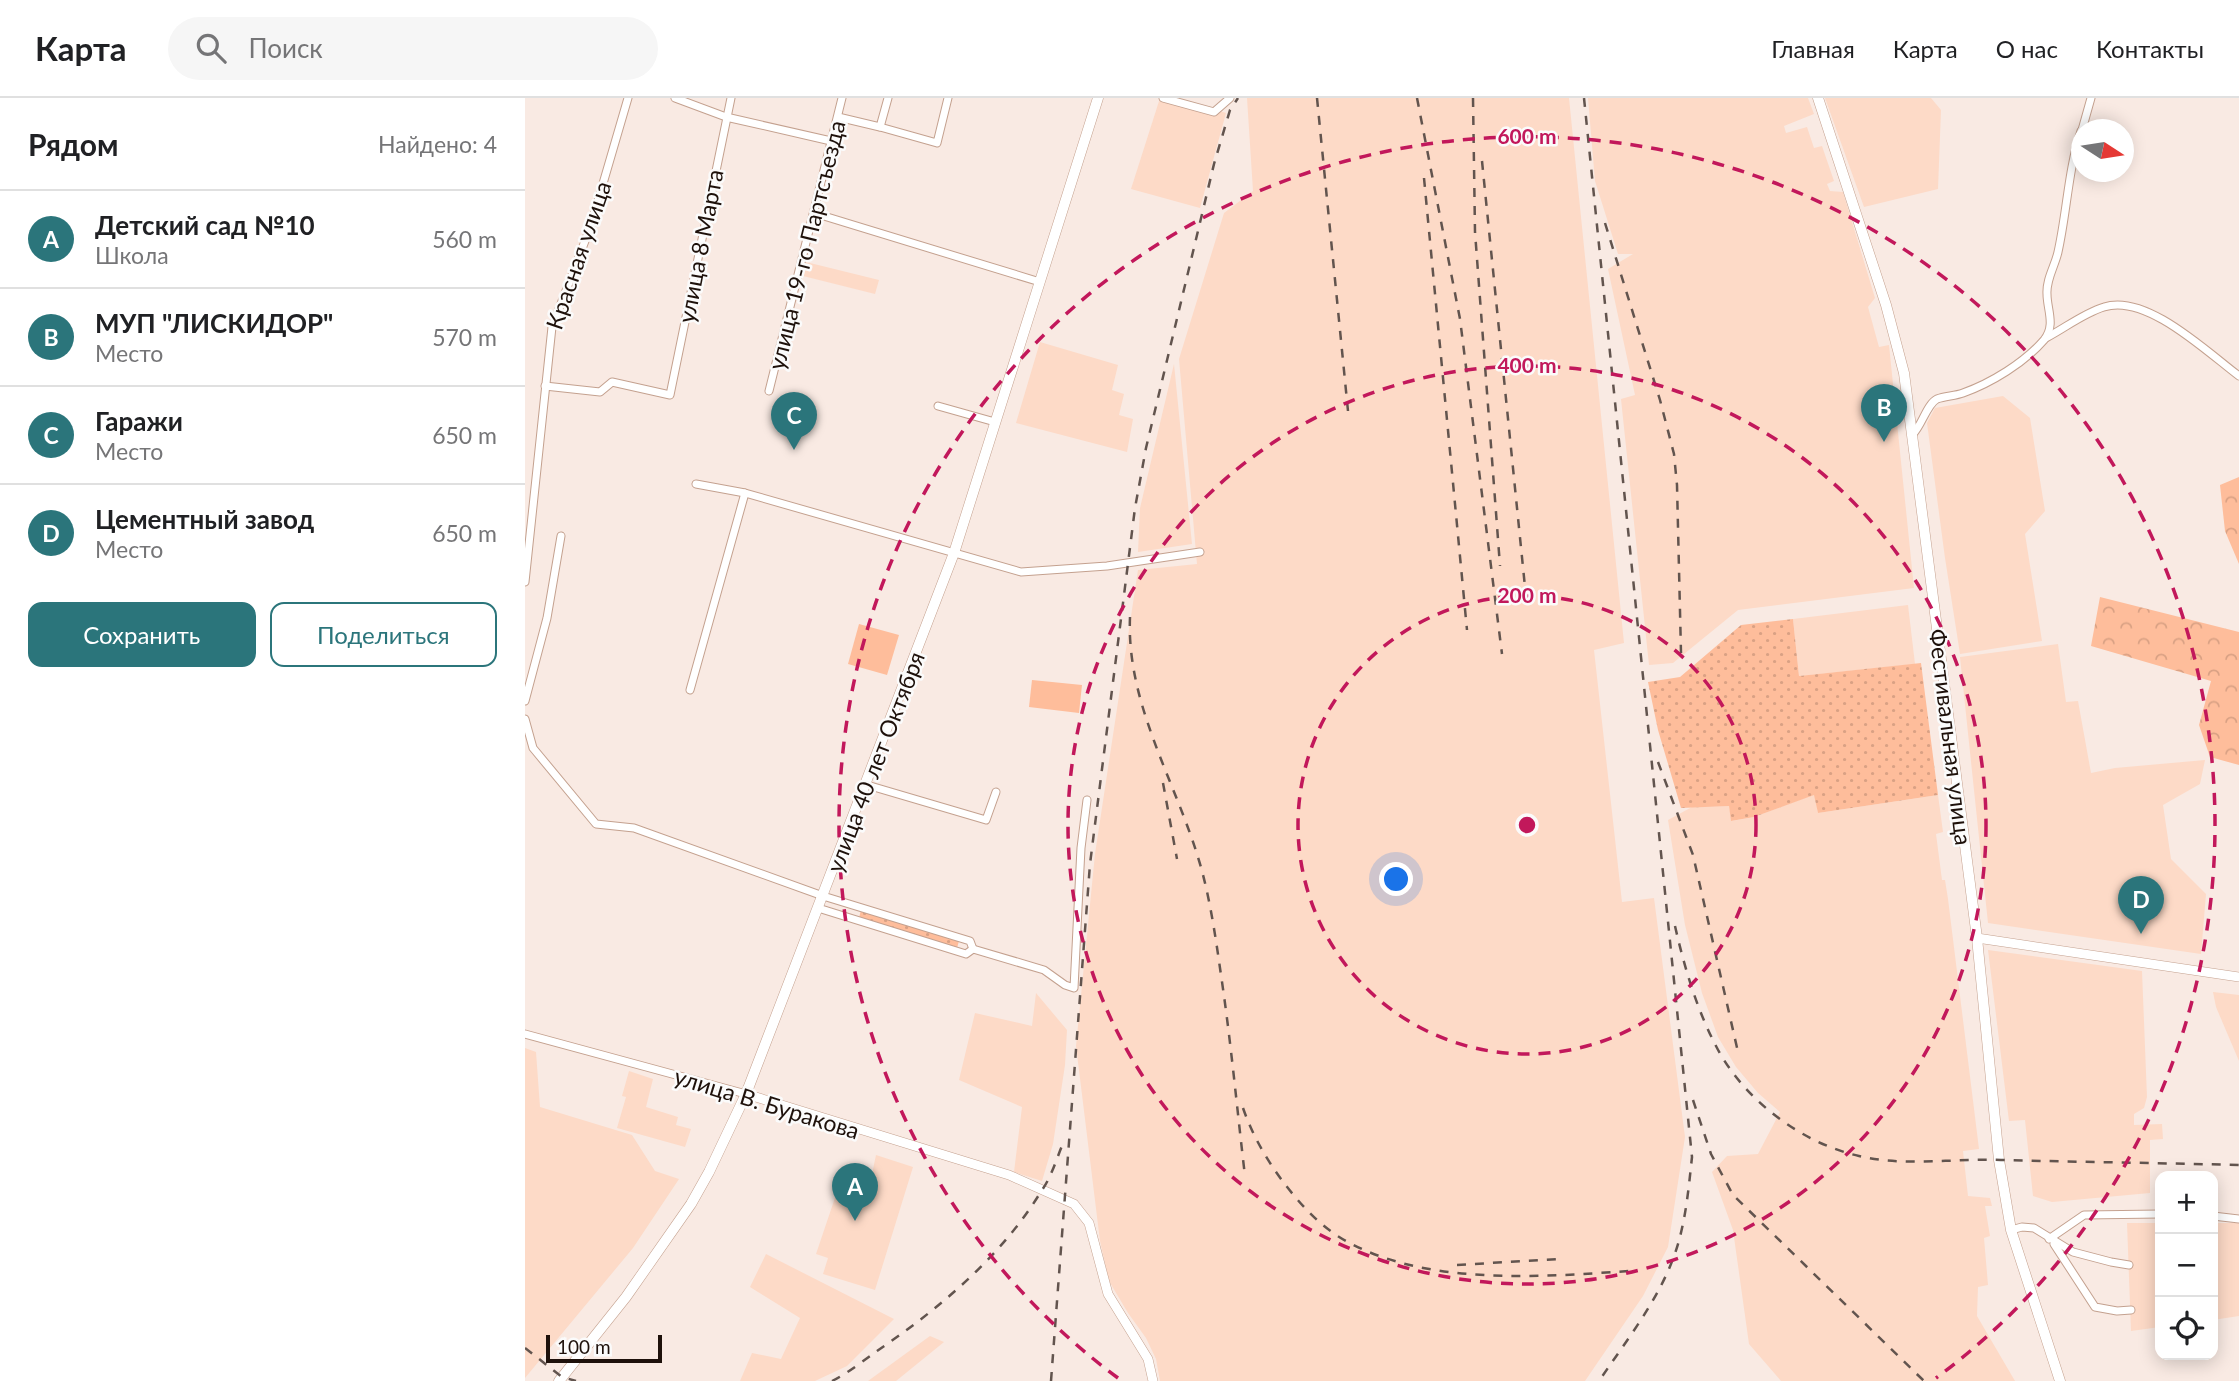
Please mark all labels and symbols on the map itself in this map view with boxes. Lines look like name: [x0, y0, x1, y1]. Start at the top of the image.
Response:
street label: улица 19-го Партсъезда: [761, 117, 851, 373]
north arrow: [2071, 119, 2134, 182]
text: 600 m: [1497, 123, 1557, 148]
street label: улица 8 Марта: [671, 167, 729, 325]
street label: Красная улица: [540, 177, 616, 333]
text: 400 m: [1497, 352, 1557, 377]
pin: B: [1861, 384, 1907, 442]
pin: C: [771, 392, 817, 450]
text: 200 m: [1497, 582, 1557, 607]
street label: Фестивальная улица: [1924, 627, 1978, 847]
street label: улица 40 лет Октября: [820, 648, 930, 876]
centre of rings: [1515, 813, 1539, 837]
your location: [1379, 862, 1413, 896]
pin: D: [2118, 876, 2164, 934]
street label: улица В. Буракова: [671, 1062, 863, 1144]
pin: A: [832, 1163, 878, 1221]
scale bar: [546, 1332, 661, 1364]

